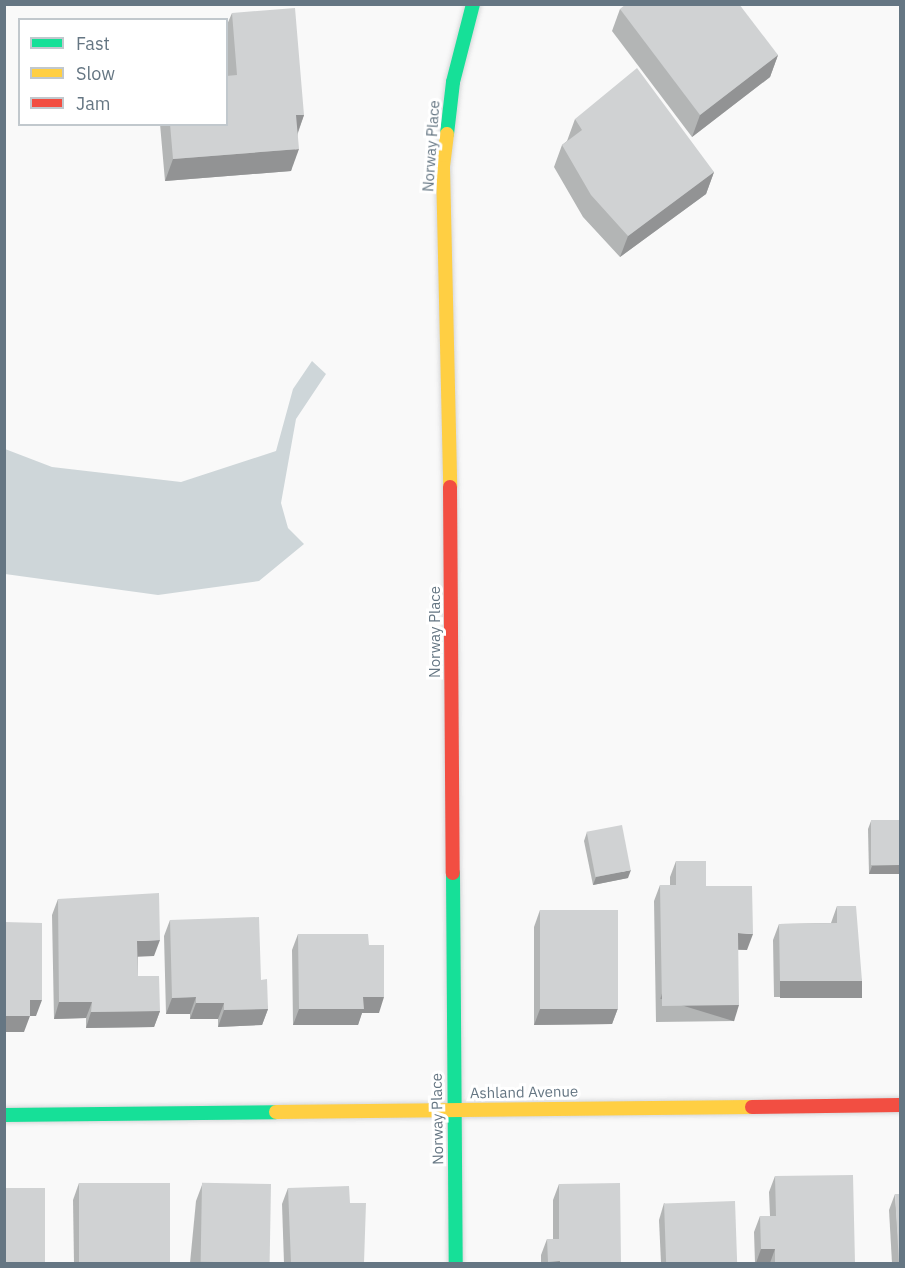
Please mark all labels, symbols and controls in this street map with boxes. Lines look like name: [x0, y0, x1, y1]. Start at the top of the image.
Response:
legend: [18, 18, 228, 126]
text: Fast: [76, 32, 110, 55]
text: Slow: [76, 62, 115, 85]
text: Jam: [76, 92, 111, 115]
street label: Norway Place: [419, 100, 443, 192]
street label: Norway Place: [426, 586, 444, 678]
street label: Norway Place: [427, 1073, 447, 1165]
street label: Ashland Avenue: [470, 1082, 578, 1102]

